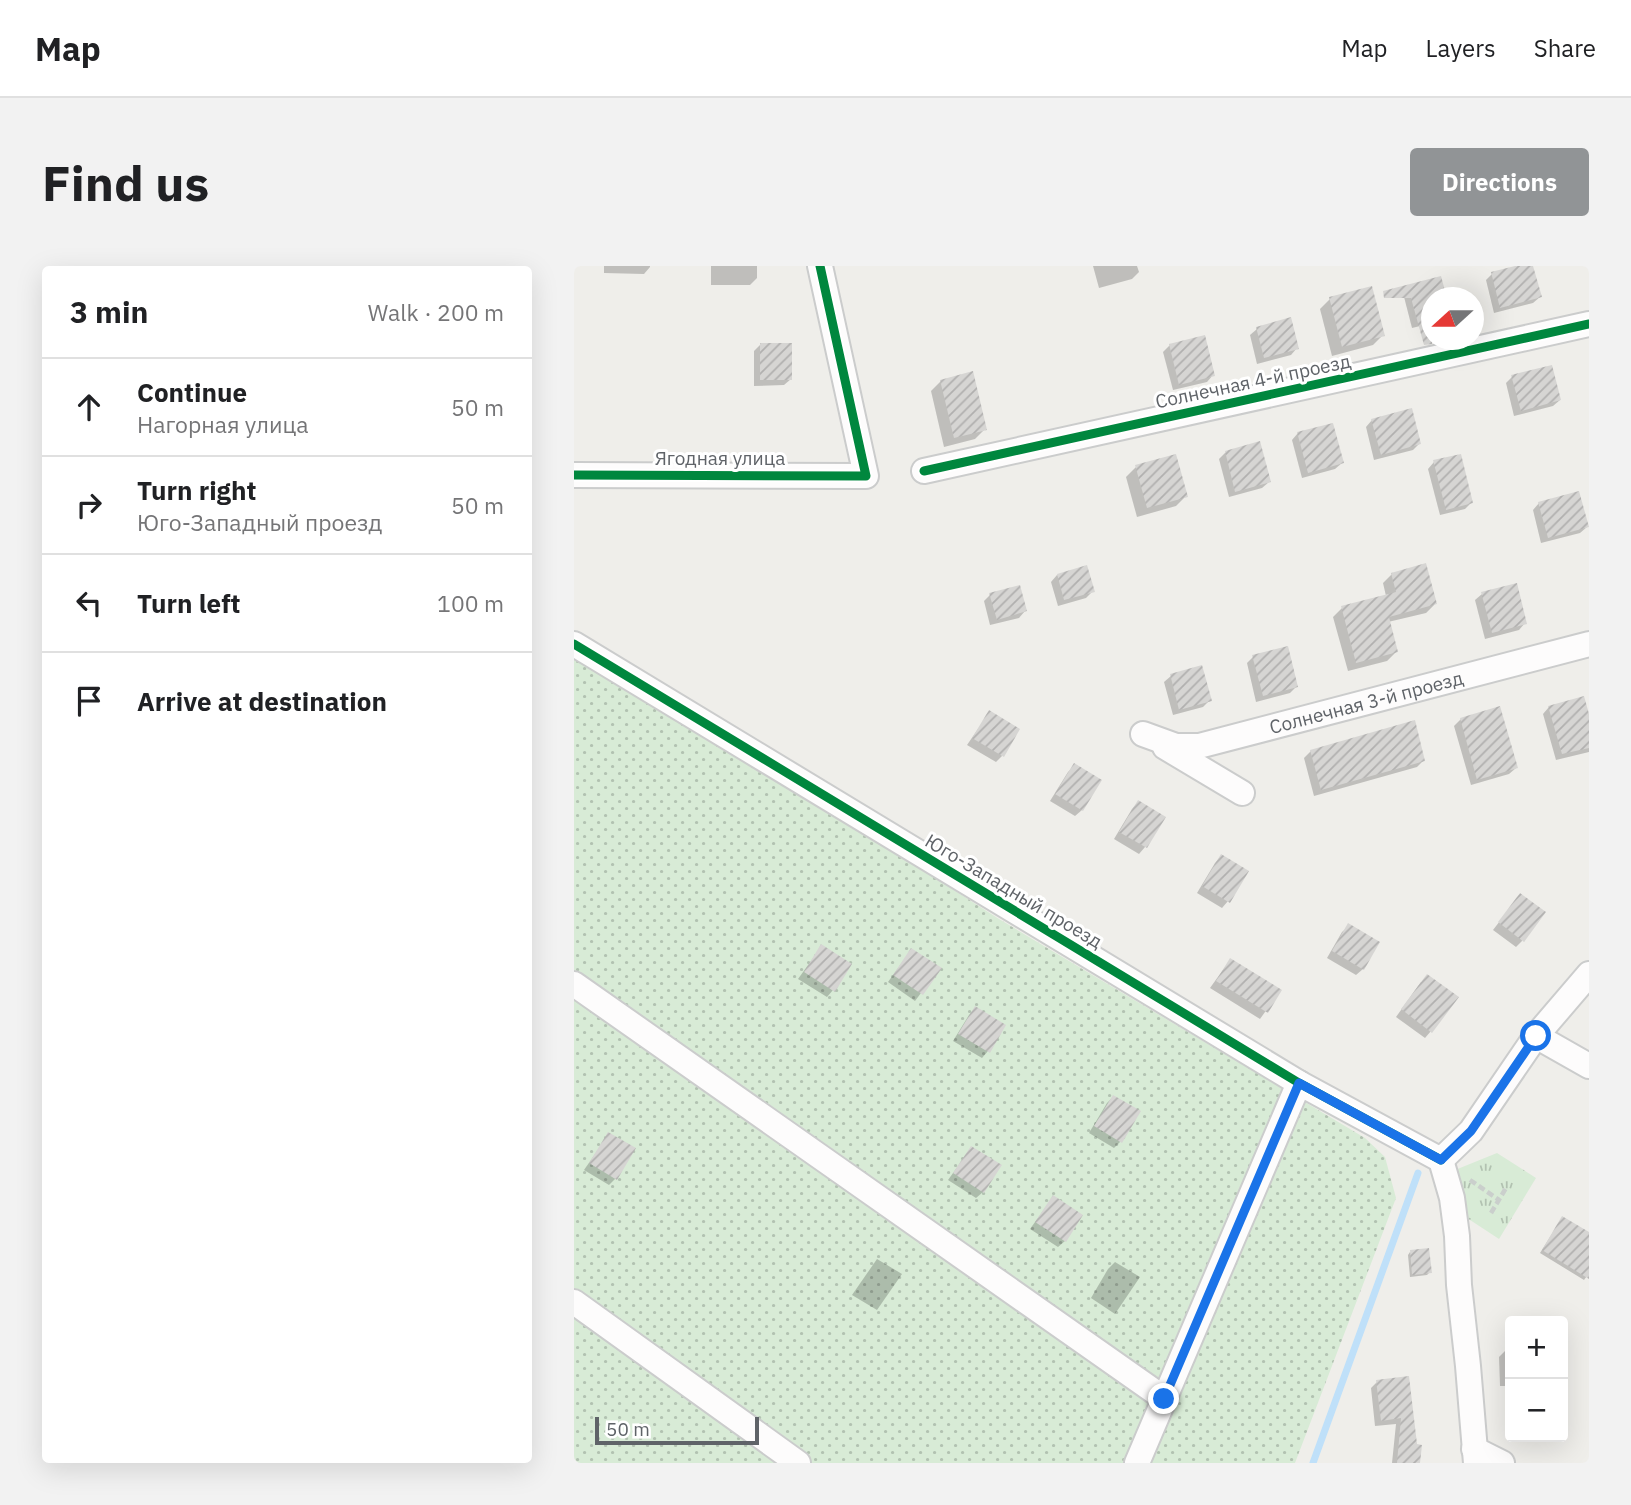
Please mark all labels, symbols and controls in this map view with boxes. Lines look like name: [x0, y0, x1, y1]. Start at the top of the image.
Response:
text: Map: [35, 27, 101, 70]
text: Map: [1341, 32, 1388, 64]
text: Layers: [1426, 32, 1496, 64]
text: Share: [1534, 32, 1596, 64]
button: Directions: [1410, 148, 1589, 216]
text: Find us: [42, 151, 209, 214]
north arrow: [1421, 287, 1484, 350]
text: 3 min: [70, 292, 148, 331]
text: Walk · 200 m: [368, 297, 504, 327]
street label: Солнечная 4-й проезд: [1153, 349, 1353, 413]
text: Continue: [137, 375, 247, 409]
icon: ahead: [70, 388, 108, 426]
text: 50 m: [451, 392, 504, 422]
text: Нагорная улица: [137, 409, 309, 439]
street label: Ягодная улица: [655, 446, 785, 470]
text: Turn right: [137, 473, 256, 507]
icon: right: [70, 486, 108, 524]
text: 50 m: [451, 490, 504, 520]
text: Юго-Западный проезд: [137, 507, 382, 537]
icon: left: [70, 584, 108, 622]
text: Turn left: [137, 586, 240, 620]
text: 100 m: [437, 588, 504, 618]
street label: Солнечная 3-й проезд: [1267, 665, 1466, 739]
icon: arrive: [70, 682, 108, 720]
text: Arrive at destination: [137, 684, 387, 718]
street label: Юго-Западный проезд: [921, 829, 1107, 953]
route start: [1520, 1020, 1551, 1051]
map controls: [1505, 1316, 1568, 1442]
button: +: [1505, 1316, 1568, 1379]
button: −: [1505, 1379, 1568, 1442]
route end: [1148, 1383, 1179, 1414]
scale bar: [595, 1414, 760, 1446]
text: 50 m: [606, 1417, 650, 1441]

